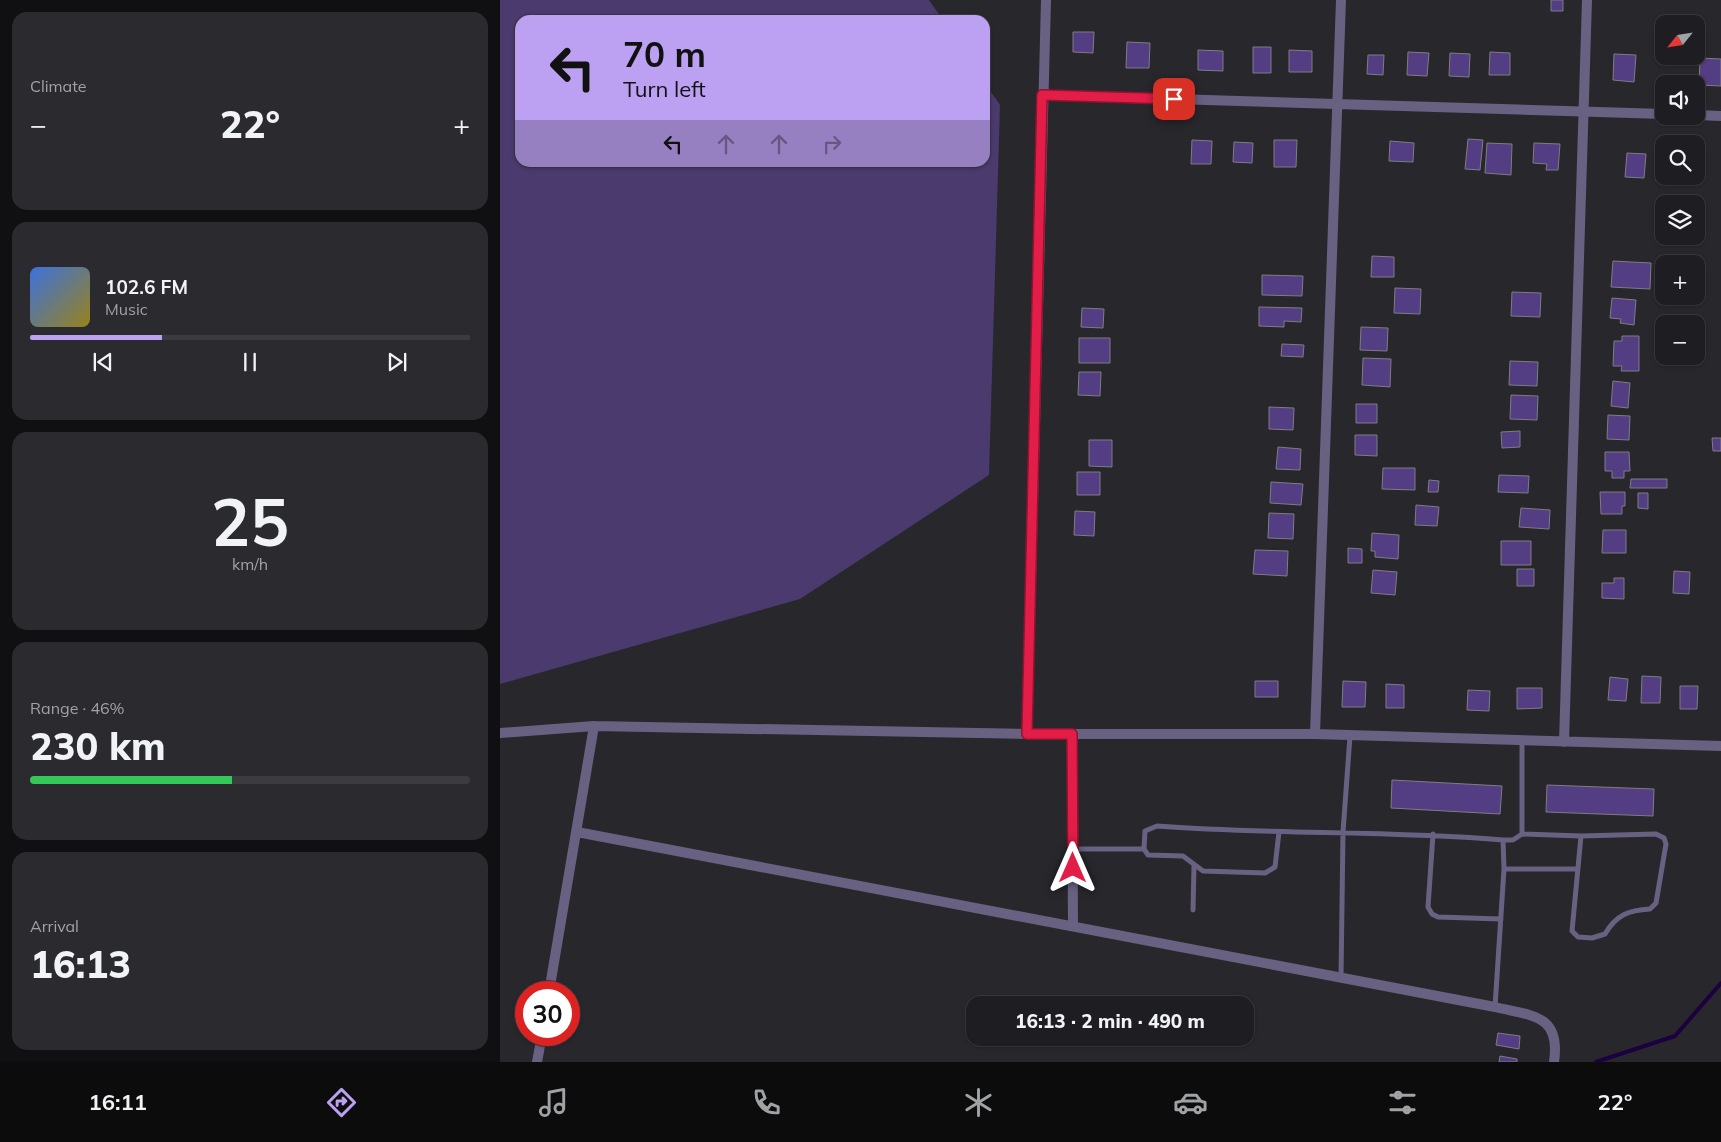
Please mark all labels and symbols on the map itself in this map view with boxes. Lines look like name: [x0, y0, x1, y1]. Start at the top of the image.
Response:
north arrow: [1655, 15, 1705, 65]
pin: [1153, 78, 1195, 120]
position arrow: [1046, 841, 1098, 893]
speed limit sign: 30: [515, 981, 580, 1046]

